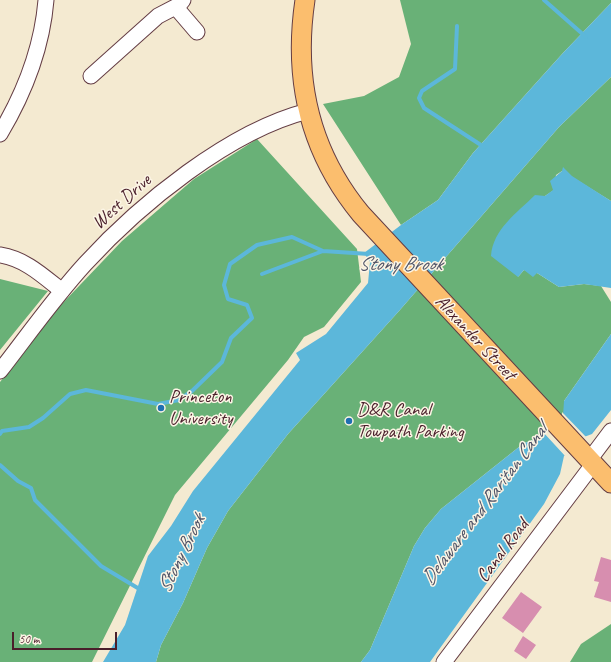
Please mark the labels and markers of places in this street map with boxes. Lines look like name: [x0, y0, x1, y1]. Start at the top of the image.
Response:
place label: Princeton University: [169, 386, 232, 430]
place label: D&R Canal Towpath Parking: [357, 399, 464, 443]
marker: Princeton University: [156, 403, 166, 413]
marker: D&R Canal Towpath Parking: [344, 416, 354, 426]

